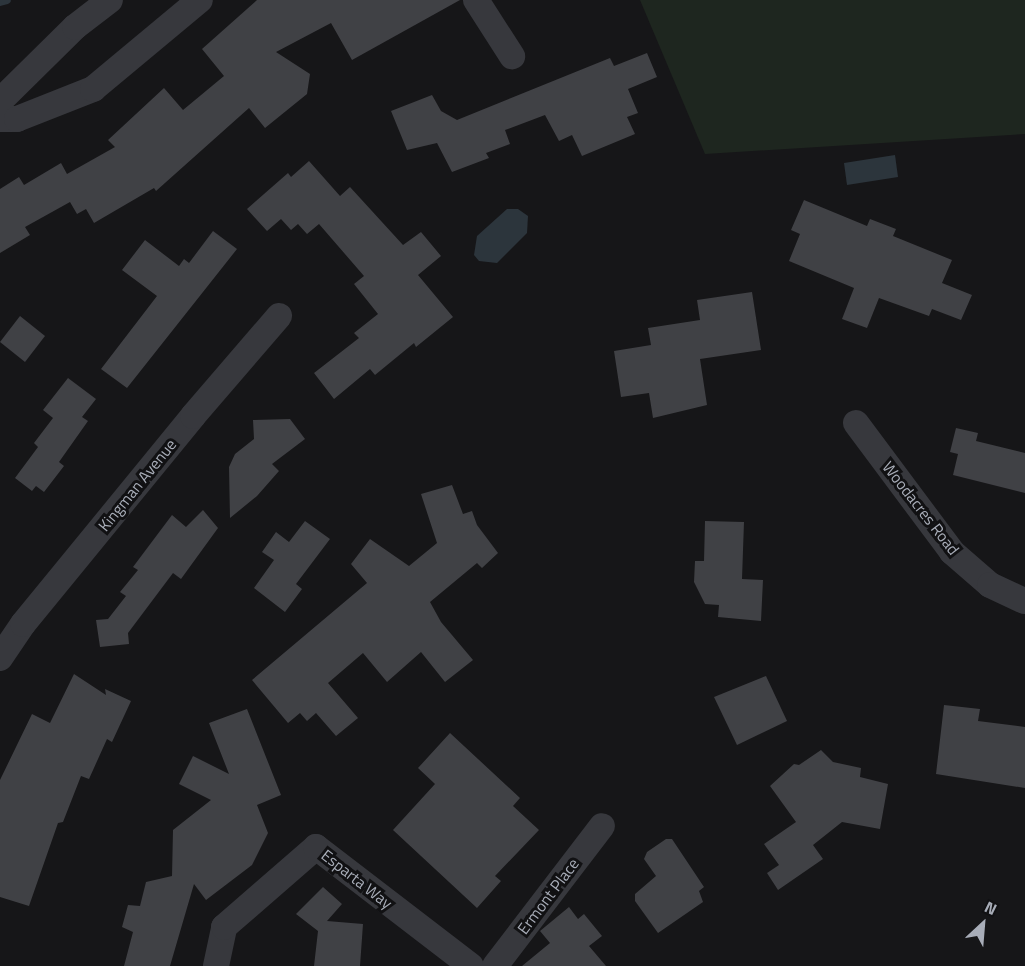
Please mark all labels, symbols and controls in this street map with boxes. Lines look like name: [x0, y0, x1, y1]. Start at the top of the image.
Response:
street label: Kingman Avenue: [94, 435, 180, 535]
street label: Woodacres Road: [879, 457, 963, 559]
street label: Esparta Way: [318, 845, 396, 913]
street label: Ermont Place: [513, 854, 583, 938]
north arrow: [953, 894, 1013, 954]
text: N: [981, 895, 1001, 921]

